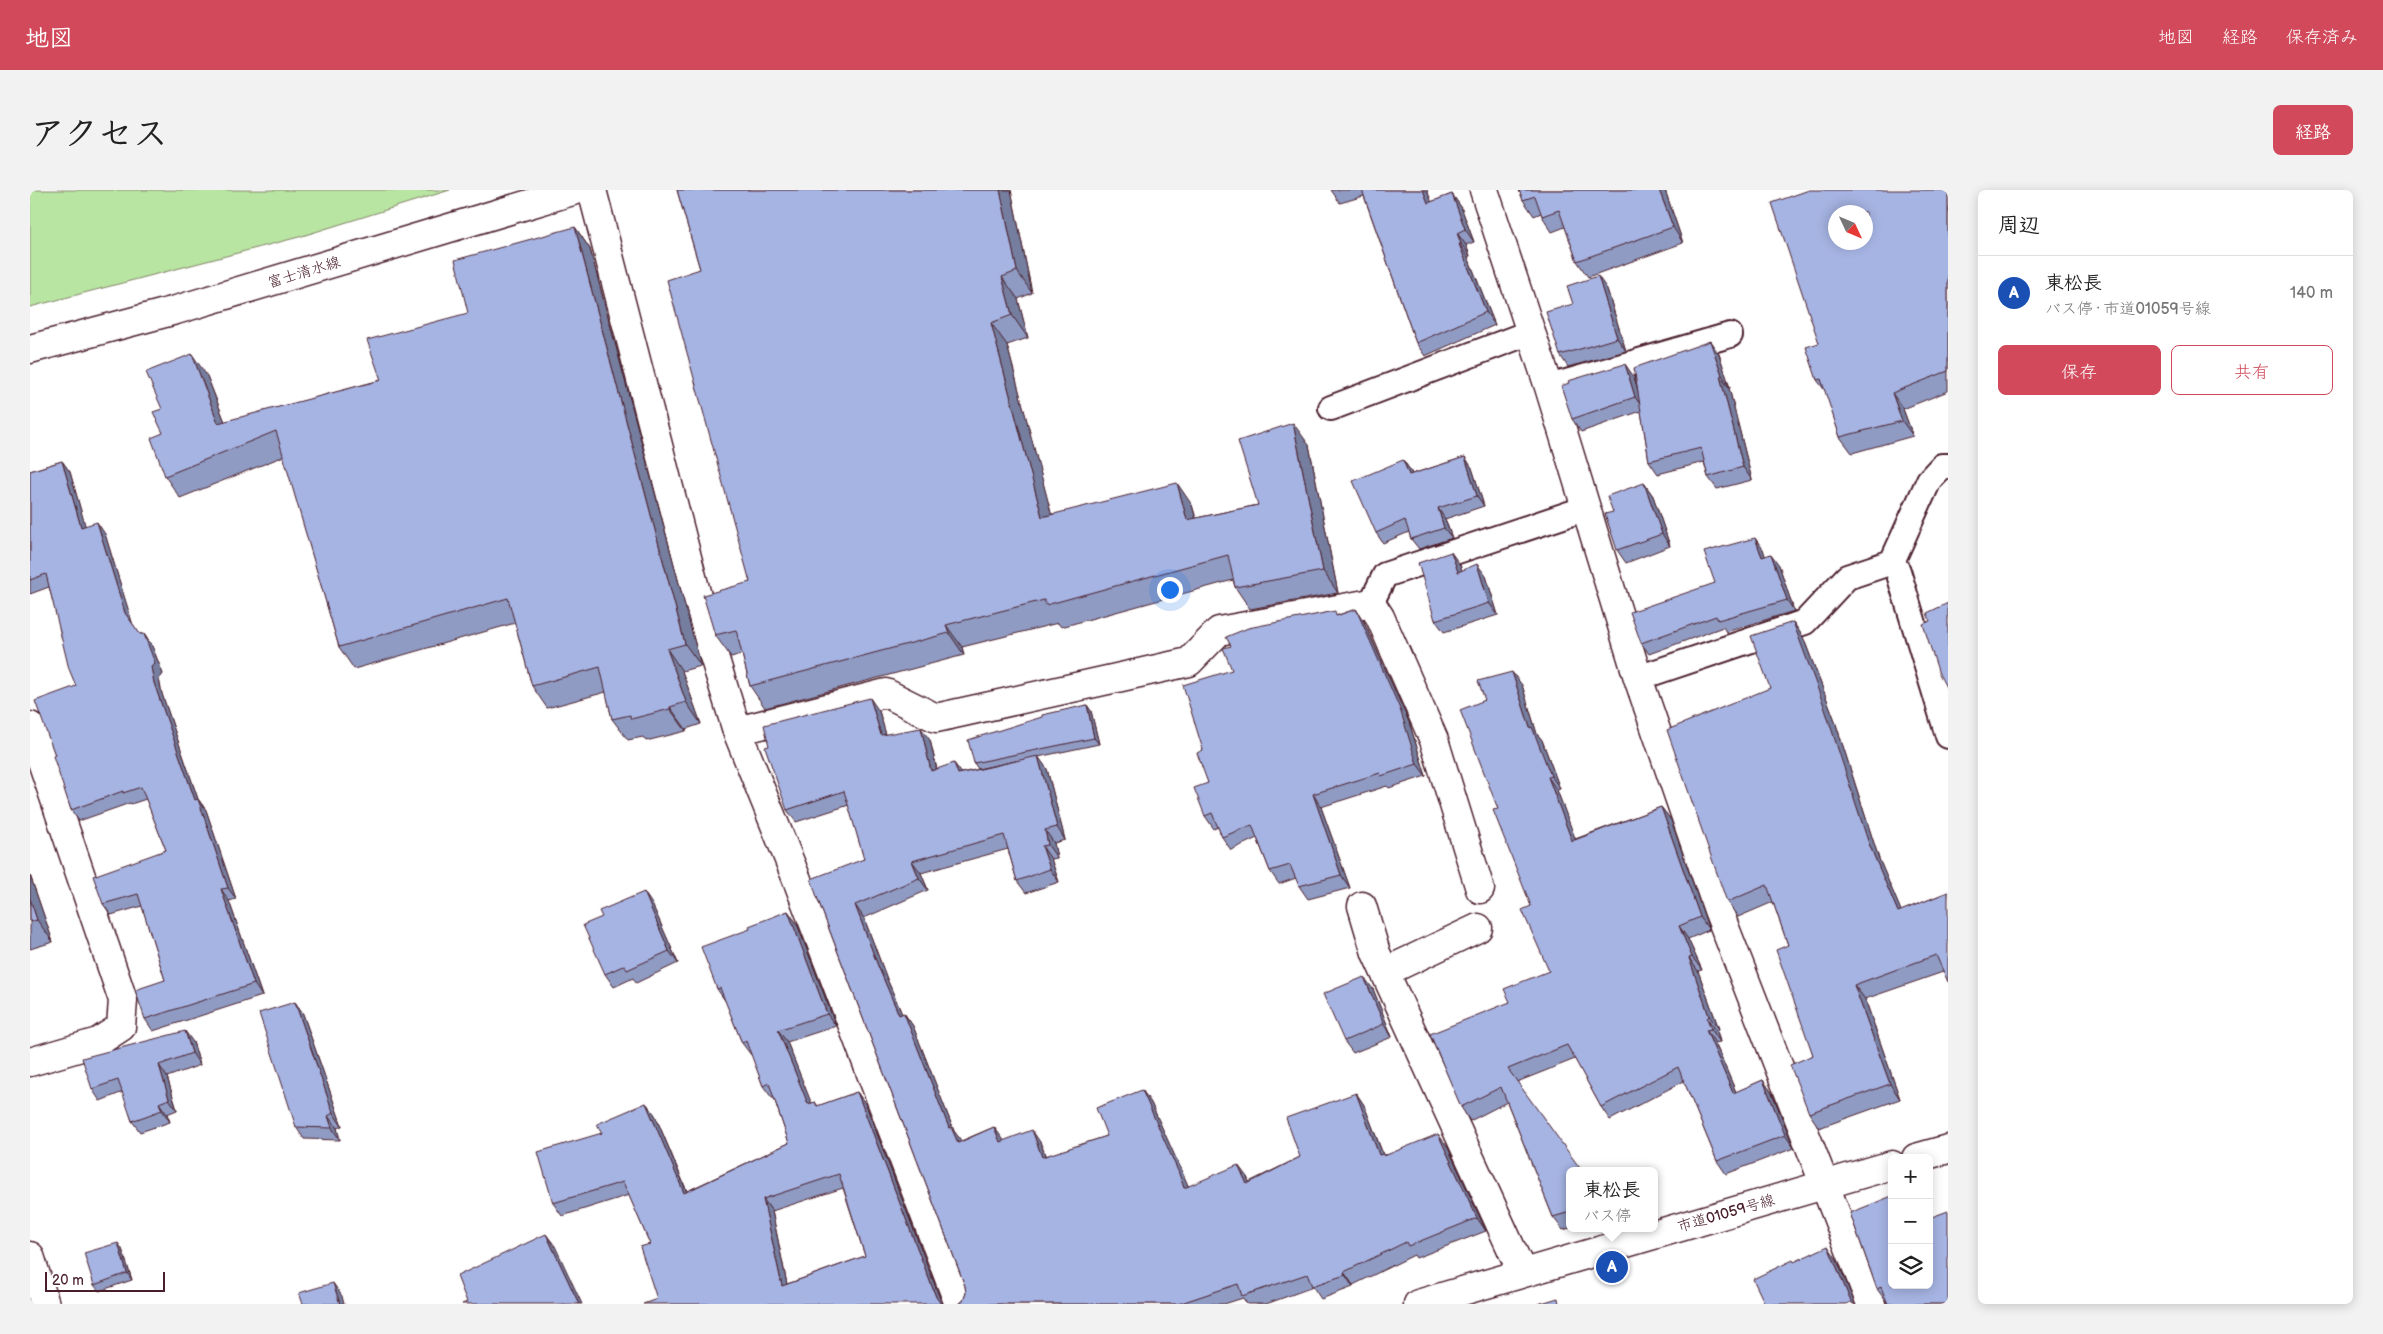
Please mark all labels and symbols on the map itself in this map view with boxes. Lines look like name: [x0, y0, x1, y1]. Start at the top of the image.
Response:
north arrow: [1828, 205, 1873, 250]
street label: 富士清水線: [265, 252, 343, 293]
your location: [1157, 577, 1183, 603]
street label: 市道01059号線: [1675, 1190, 1777, 1236]
pin: A: [1596, 1248, 1628, 1286]
scale bar: [45, 1269, 165, 1292]

